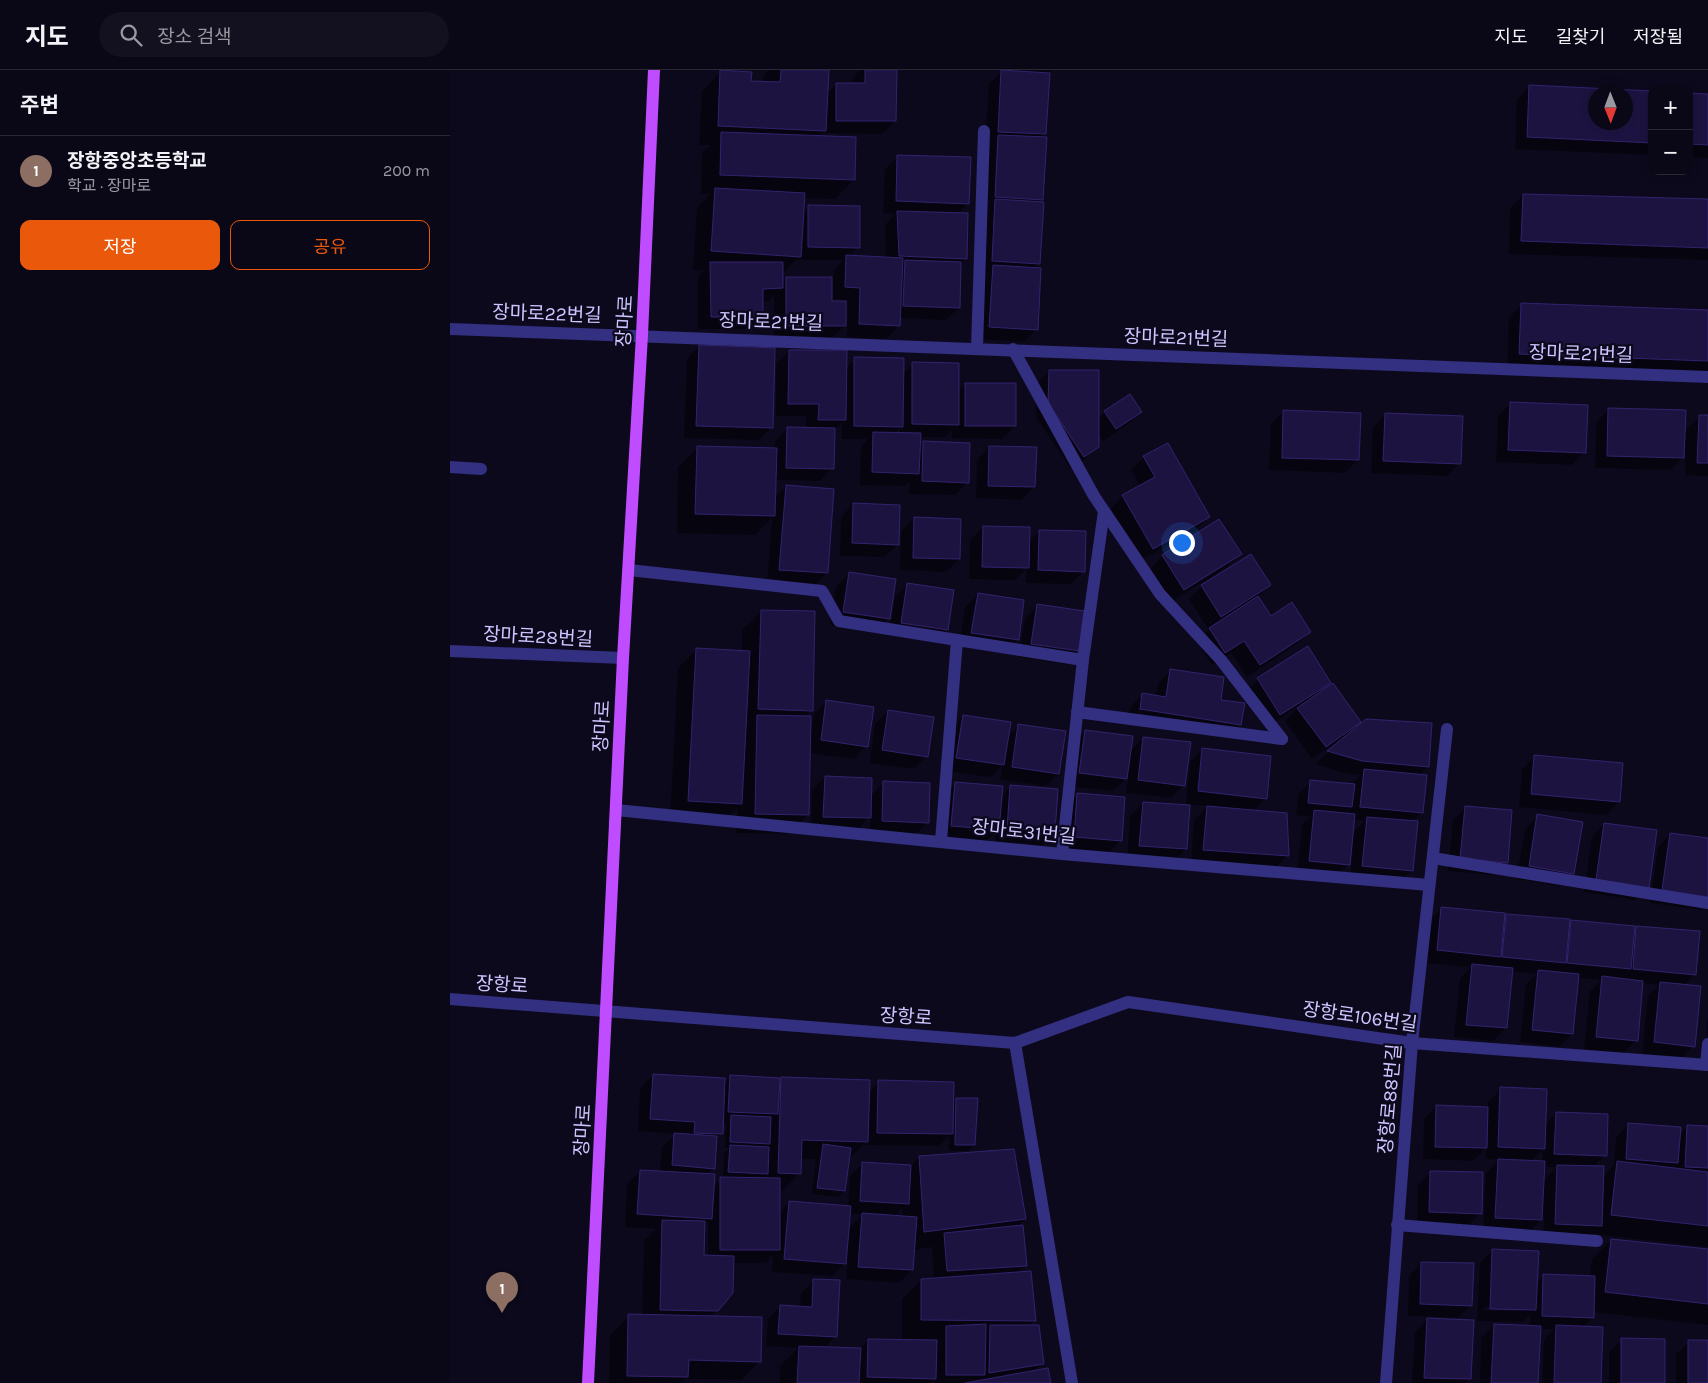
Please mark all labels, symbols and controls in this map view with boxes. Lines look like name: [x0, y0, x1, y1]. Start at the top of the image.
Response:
search box: [99, 12, 449, 57]
icon: search: [117, 21, 145, 49]
text: 지도: [25, 23, 69, 51]
text: 장소 검색: [157, 26, 232, 48]
text: 지도: [1495, 26, 1528, 48]
text: 길찾기: [1556, 26, 1605, 48]
text: 저장됨: [1633, 26, 1683, 48]
north arrow: [1588, 85, 1633, 130]
map controls: [1648, 85, 1693, 175]
button: +: [1648, 85, 1693, 130]
text: 주변: [20, 93, 59, 117]
button: −: [1648, 130, 1693, 175]
text: 장항중앙초등학교: [67, 150, 207, 172]
text: 1: [33, 161, 39, 180]
text: 200 m: [383, 161, 430, 180]
text: 학교 · 장마로: [67, 176, 151, 195]
button: 저장: [20, 220, 220, 270]
button: 공유: [230, 220, 430, 270]
street label: 장마로: [613, 294, 637, 348]
street label: 장마로22번길: [492, 301, 602, 327]
street label: 장마로21번길: [718, 309, 824, 335]
street label: 장마로21번길: [1123, 325, 1229, 351]
street label: 장마로21번길: [1528, 341, 1634, 367]
your location: [1169, 530, 1195, 556]
street label: 장마로28번길: [482, 623, 593, 651]
street label: 장마로: [590, 699, 614, 753]
street label: 장마로31번길: [971, 816, 1077, 848]
street label: 장항로: [475, 972, 529, 998]
street label: 장항로106번길: [1301, 998, 1419, 1036]
street label: 장항로: [879, 1004, 933, 1030]
street label: 장항로88번길: [1374, 1043, 1406, 1155]
street label: 장마로: [571, 1103, 595, 1157]
pin: 1: [486, 1272, 518, 1313]

